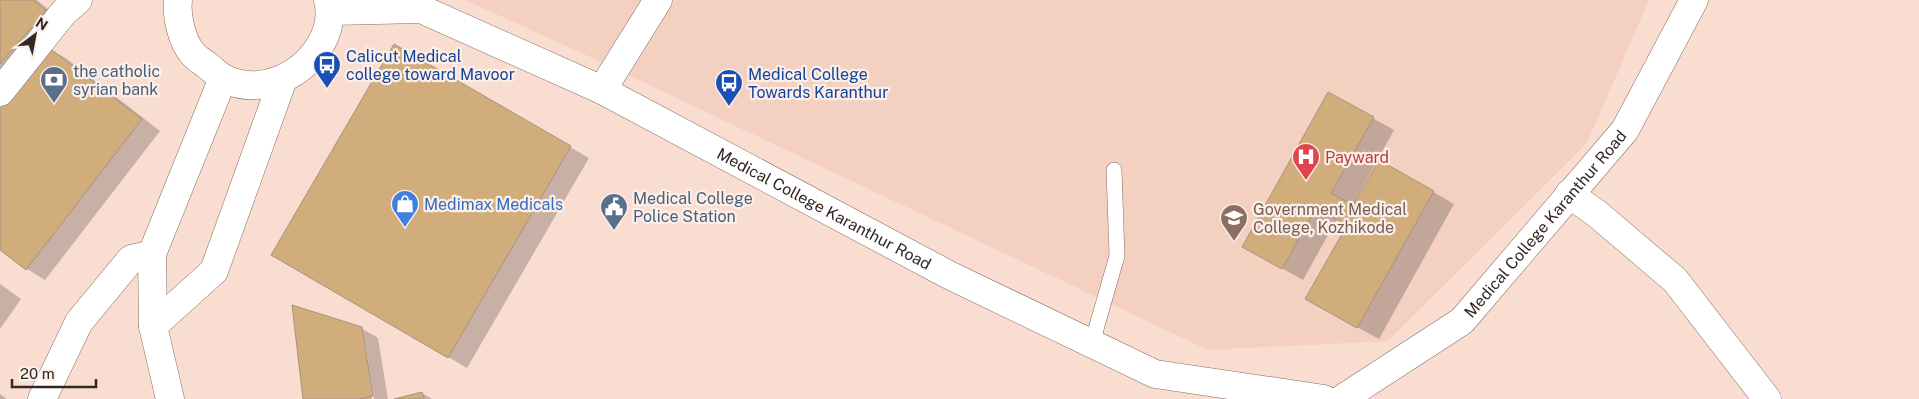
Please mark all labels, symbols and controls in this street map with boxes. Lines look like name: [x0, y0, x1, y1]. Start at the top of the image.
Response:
north arrow: [10, 10, 60, 60]
text: N: [33, 14, 51, 34]
place label: Calicut Medical college toward Mavoor: [346, 47, 515, 84]
bus stop icon: Calicut Medical college toward Mavoor: [312, 50, 342, 89]
place label: the catholic syrian bank: [73, 62, 160, 99]
bank icon: the catholic syrian bank: [39, 65, 69, 104]
place label: Medical College Towards Karanthur: [748, 65, 888, 102]
bus stop icon: Medical College Towards Karanthur: [714, 68, 744, 107]
street label: Medical College Karanthur Road: [1460, 126, 1630, 321]
hospital icon: Payward: [1291, 142, 1321, 181]
street label: Medical College Karanthur Road: [714, 144, 934, 273]
place label: Payward: [1325, 148, 1389, 167]
shop icon: Medimax Medicals: [390, 189, 420, 228]
place label: Medical College Police Station: [633, 189, 753, 226]
public building icon: Medical College Police Station: [599, 192, 629, 231]
place label: Medimax Medicals: [424, 195, 563, 214]
place label: Government Medical College, Kozhikode: [1253, 200, 1407, 237]
school or university icon: Government Medical College, Kozhikode: [1219, 203, 1249, 242]
scale bar: [12, 356, 96, 388]
text: 20 m: [20, 365, 55, 382]

